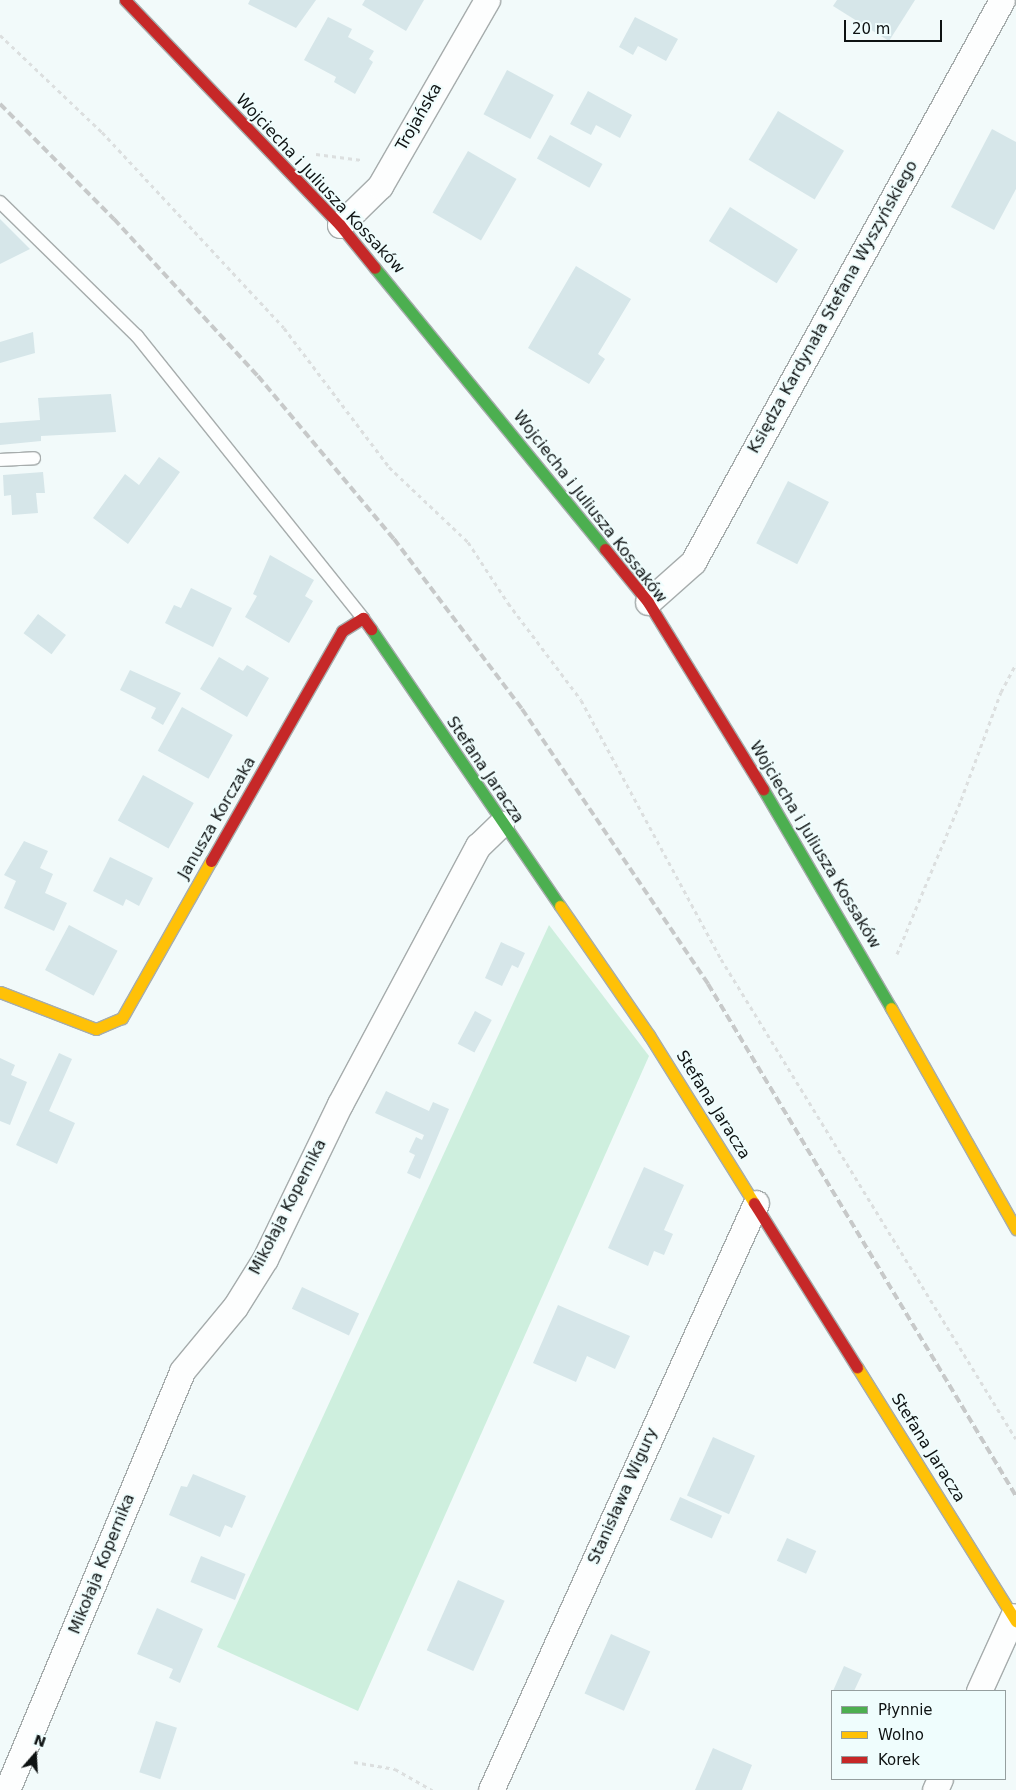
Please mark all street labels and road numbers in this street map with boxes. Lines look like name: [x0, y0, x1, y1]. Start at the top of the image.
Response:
street label: Trojańska: [392, 80, 446, 154]
street label: Wojciecha i Juliusza Kossaków: [232, 90, 408, 278]
street label: Księdza Kardynała Stefana Wyszyńskiego: [744, 157, 922, 457]
street label: Wojciecha i Juliusza Kossaków: [509, 407, 671, 607]
street label: Stefana Jaracza: [442, 713, 528, 827]
street label: Wojciecha i Juliusza Kossaków: [745, 738, 885, 952]
street label: Janusza Korczaka: [174, 753, 260, 883]
street label: Stefana Jaracza: [672, 1047, 754, 1163]
street label: Mikołaja Kopernika: [245, 1136, 331, 1278]
street label: Stefana Jaracza: [887, 1390, 969, 1506]
street label: Stanisława Wigury: [584, 1425, 662, 1567]
street label: Mikołaja Kopernika: [65, 1491, 139, 1637]

